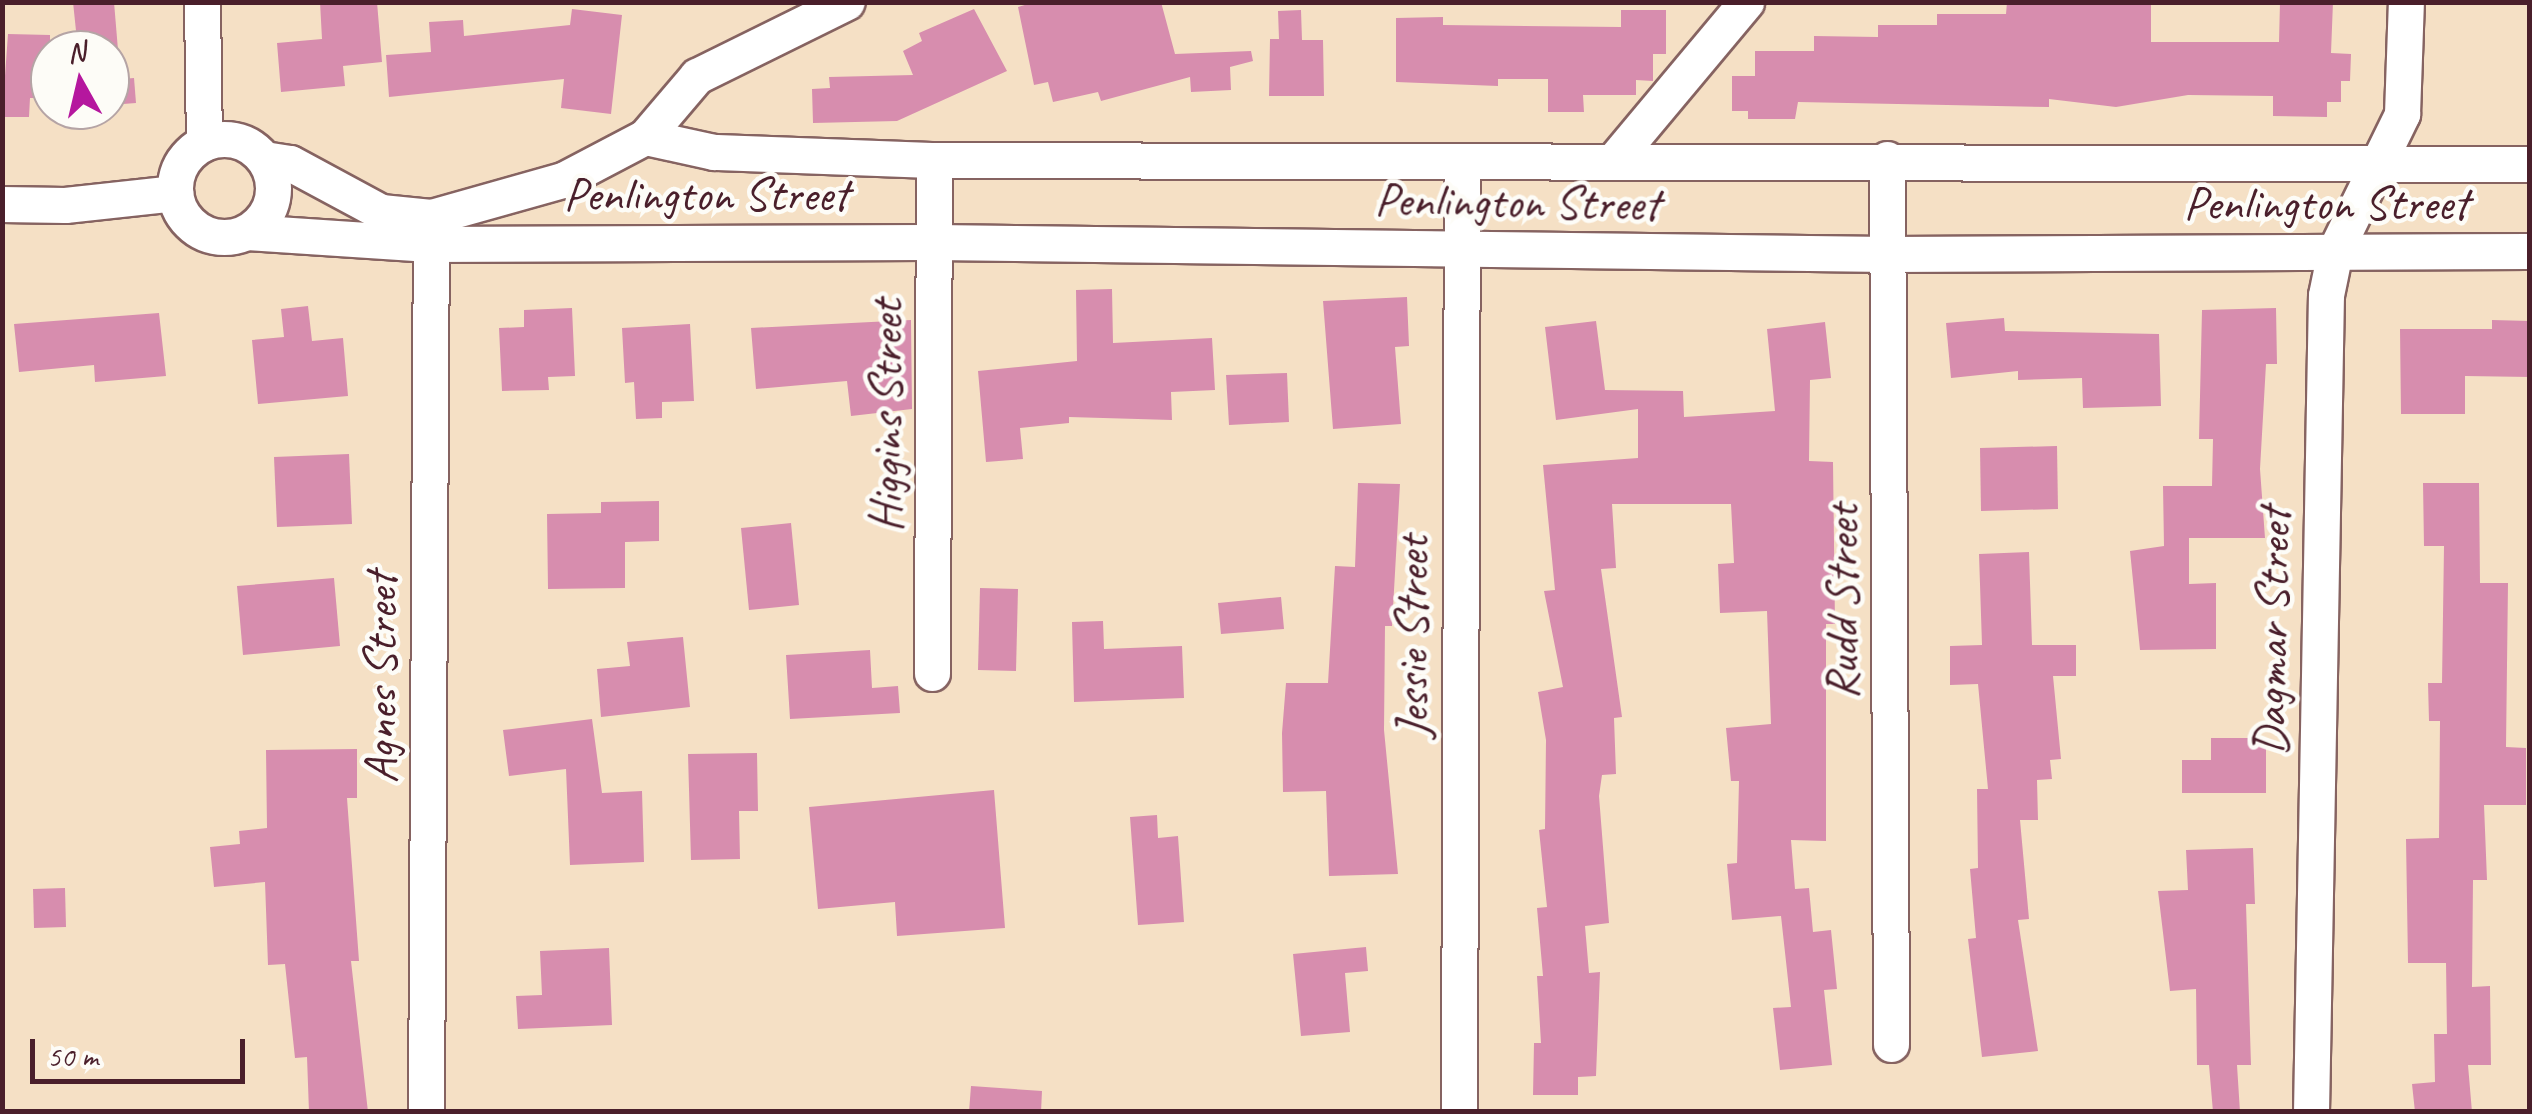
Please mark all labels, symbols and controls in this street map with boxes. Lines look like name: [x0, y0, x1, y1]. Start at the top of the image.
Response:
north arrow: [30, 30, 130, 130]
text: N: [65, 33, 87, 70]
street label: Penlington Street: [564, 166, 848, 224]
street label: Penlington Street: [1374, 171, 1660, 233]
street label: Penlington Street: [2184, 175, 2468, 233]
street label: Higgins Street: [857, 299, 915, 533]
street label: Rudd Street: [1813, 504, 1871, 700]
street label: Dagmar Street: [2241, 508, 2303, 756]
street label: Jessie Street: [1383, 535, 1441, 739]
street label: Agnes Street: [352, 573, 410, 783]
scale bar: [35, 1019, 250, 1081]
text: 50 m: [47, 1037, 98, 1075]

